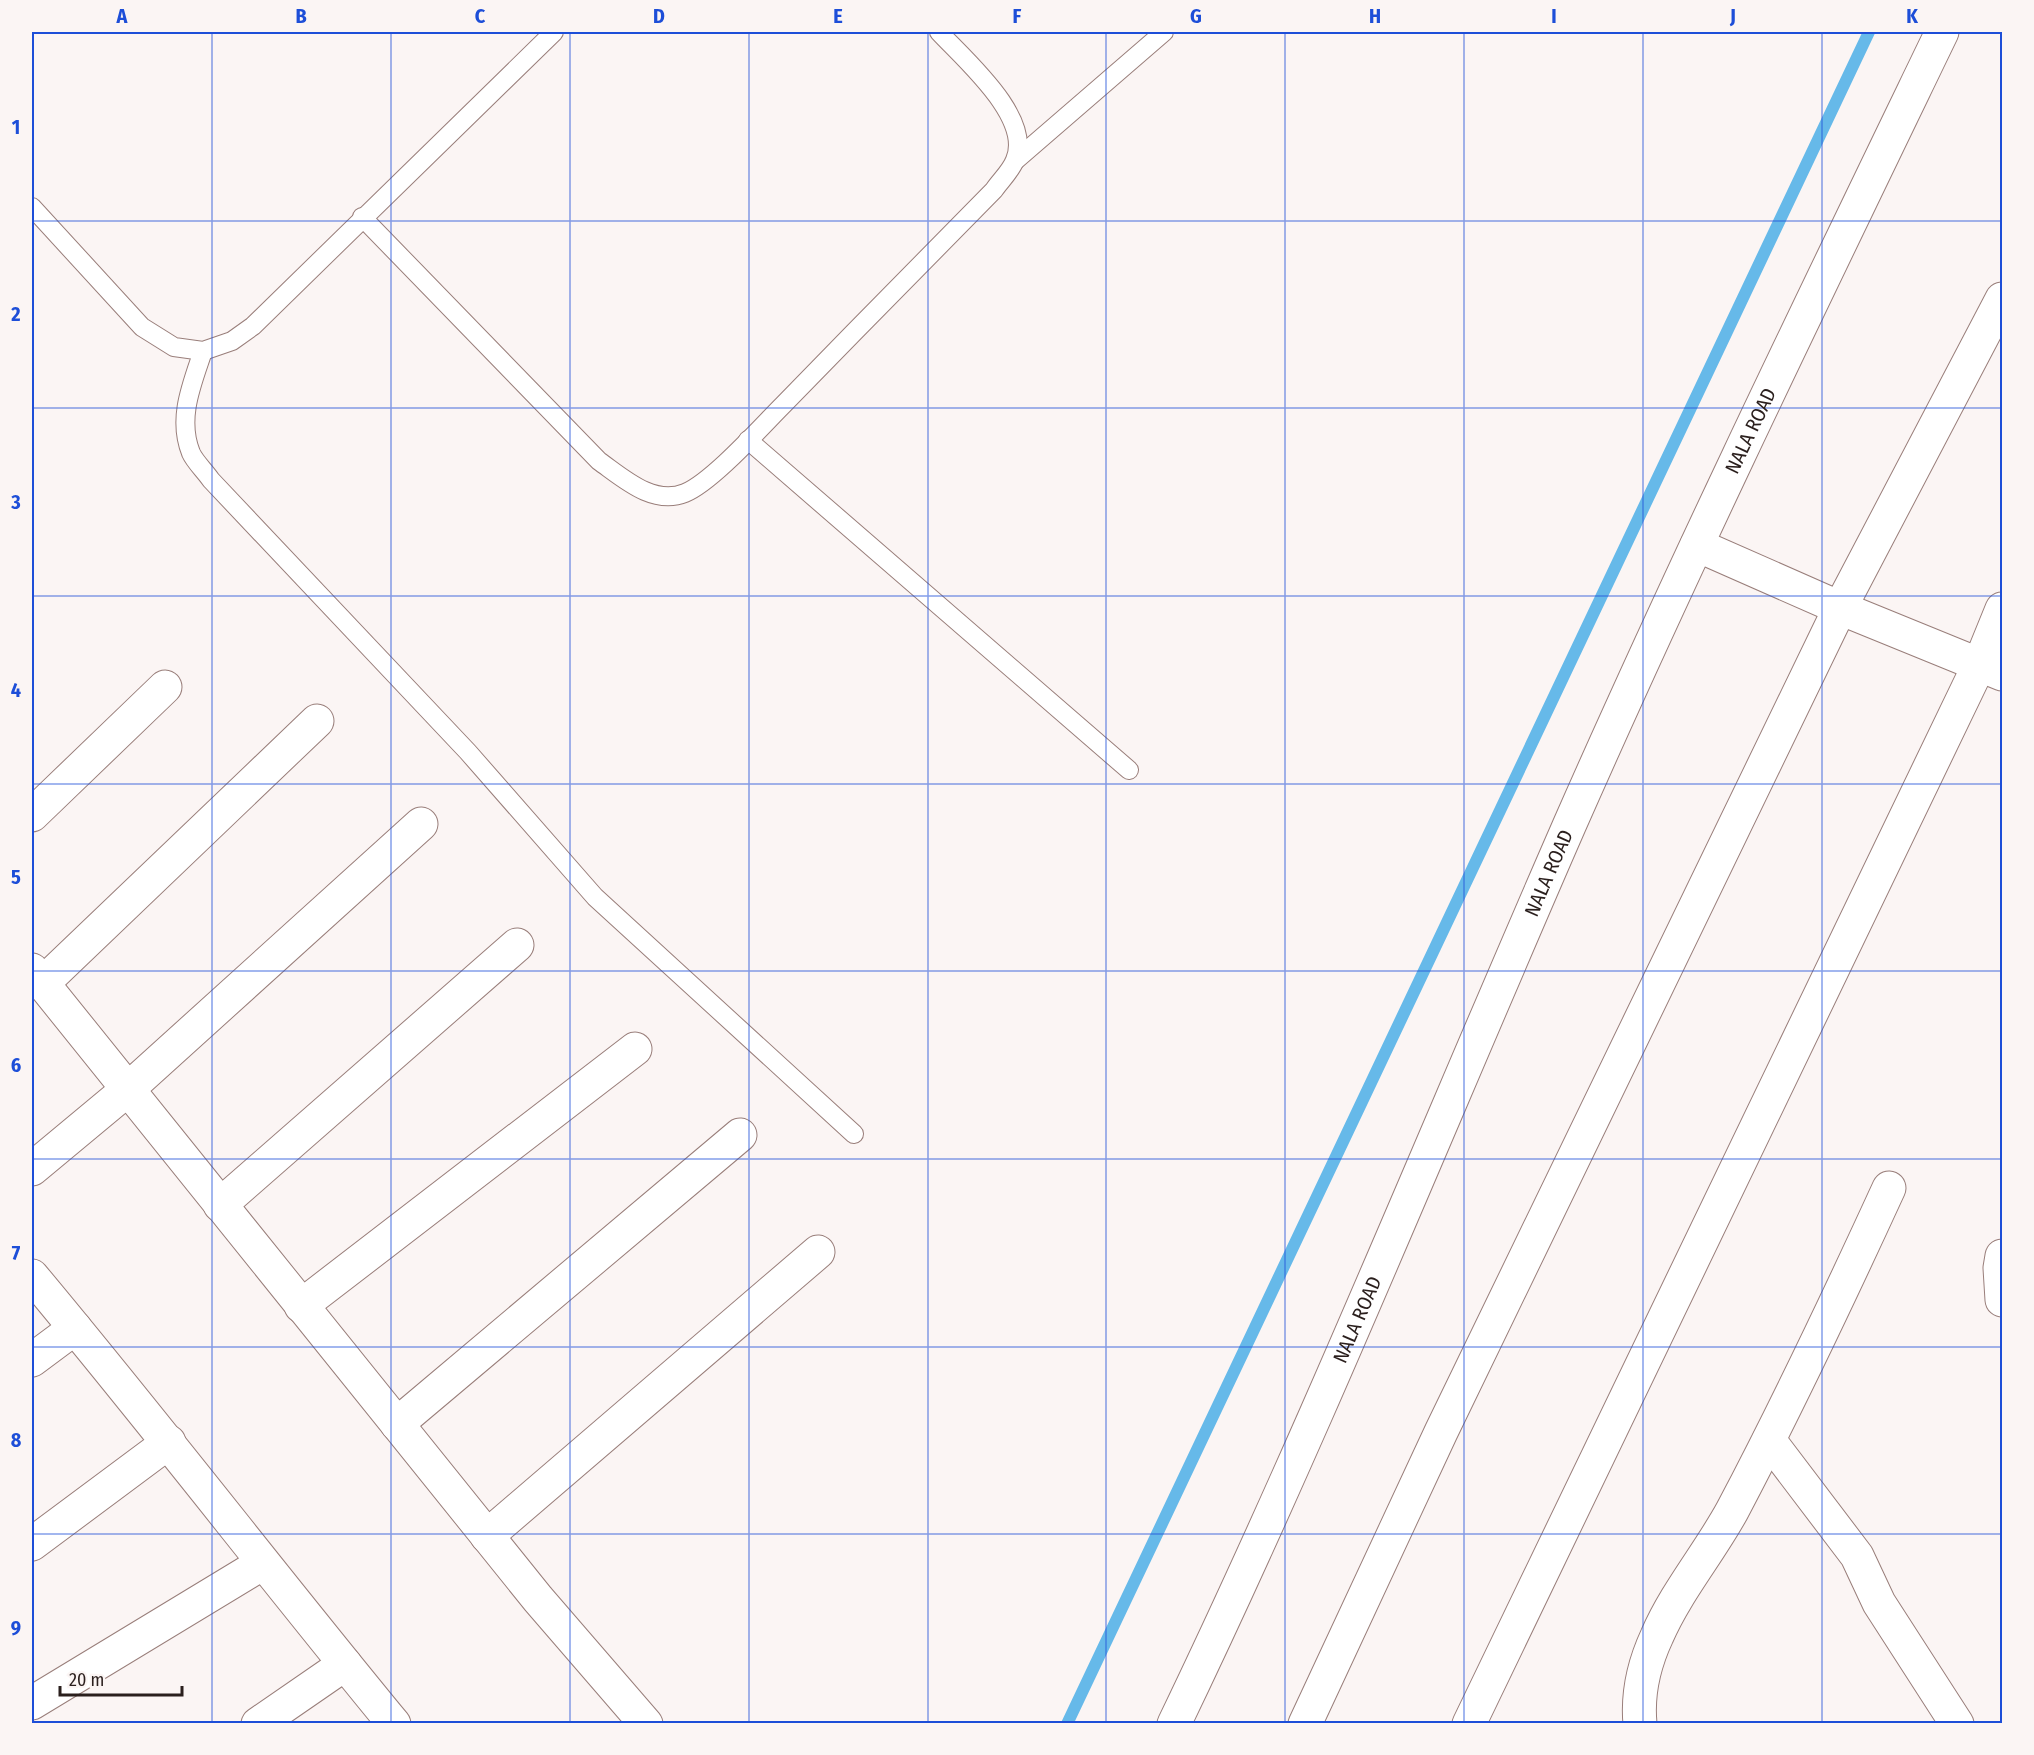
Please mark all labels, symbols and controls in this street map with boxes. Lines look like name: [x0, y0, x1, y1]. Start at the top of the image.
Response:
text: A: [116, 4, 129, 28]
text: B: [295, 4, 307, 28]
text: C: [475, 4, 486, 28]
text: D: [653, 4, 665, 28]
text: E: [833, 4, 843, 28]
text: F: [1013, 4, 1022, 28]
text: G: [1190, 4, 1202, 28]
text: H: [1369, 4, 1381, 28]
text: I: [1551, 4, 1557, 28]
text: J: [1729, 4, 1736, 28]
text: K: [1906, 4, 1918, 28]
text: 1: [12, 115, 20, 139]
text: 2: [10, 302, 21, 326]
street label: NALA ROAD: [1720, 384, 1781, 477]
text: 3: [10, 490, 21, 514]
text: 4: [11, 678, 21, 702]
street label: NALA ROAD: [1519, 826, 1578, 920]
text: 5: [11, 865, 21, 889]
text: 6: [11, 1053, 21, 1077]
text: 7: [12, 1241, 21, 1265]
street label: NALA ROAD: [1328, 1273, 1386, 1367]
text: 8: [11, 1428, 22, 1452]
text: 9: [11, 1616, 21, 1640]
scale bar: [60, 1659, 182, 1697]
text: 20 m: [69, 1669, 104, 1691]

